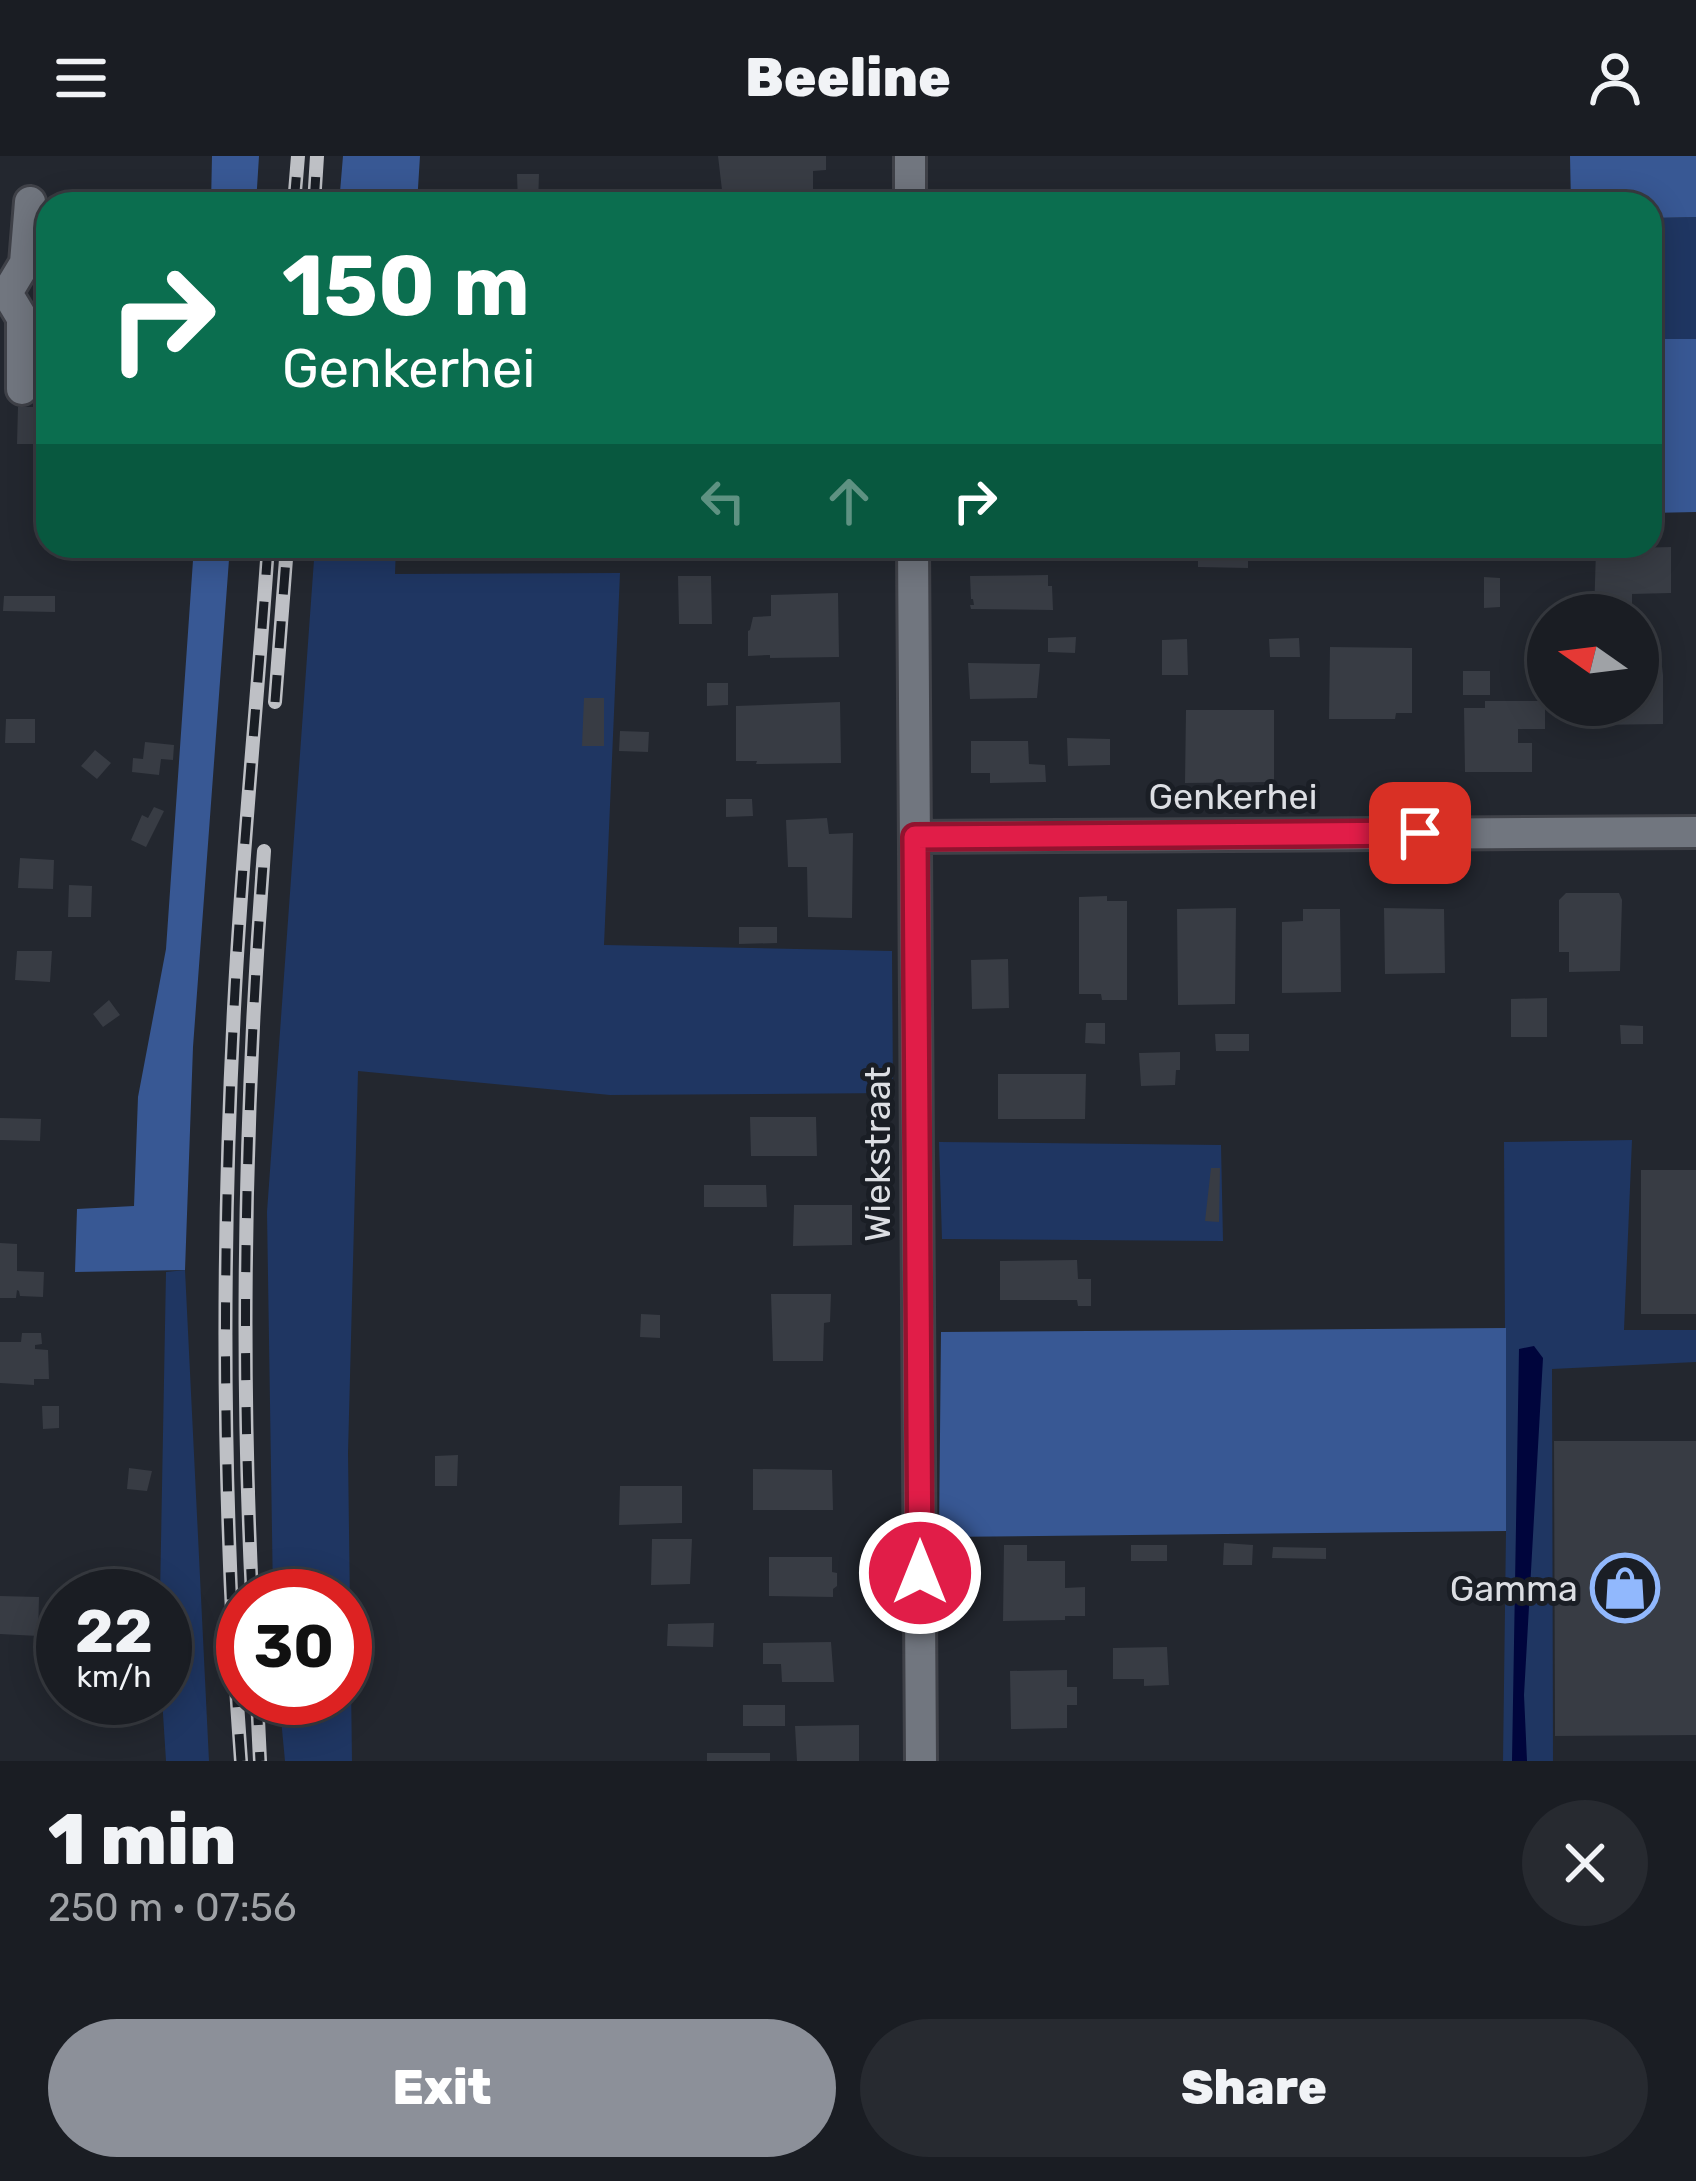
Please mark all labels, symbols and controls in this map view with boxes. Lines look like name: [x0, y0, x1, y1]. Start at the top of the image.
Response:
icon: menu: [48, 45, 114, 111]
icon: person: [1582, 45, 1648, 111]
text: Beeline: [745, 46, 951, 110]
text: 150 m: [282, 236, 530, 336]
icon: right: [84, 240, 240, 396]
text: Genkerhei: [282, 337, 535, 401]
icon: left: [690, 468, 756, 534]
icon: ahead: [816, 468, 882, 534]
icon: right: [942, 468, 1008, 534]
north arrow: [1527, 594, 1659, 726]
map controls: [1527, 594, 1659, 726]
street label: Genkerhei: [1149, 775, 1317, 818]
pin: [1369, 782, 1471, 884]
icon: arrive: [1387, 800, 1453, 866]
street label: Wiekstraat: [856, 1066, 899, 1242]
position arrow: [857, 1510, 983, 1636]
shop icon: Gamma: [1590, 1553, 1660, 1623]
place label: Gamma: [1450, 1567, 1578, 1610]
speed limit sign: 30: [216, 1569, 372, 1725]
text: 22: [75, 1596, 153, 1667]
text: km/h: [77, 1659, 151, 1695]
text: 1 min: [48, 1797, 236, 1882]
button: close: [1522, 1800, 1648, 1926]
text: 250 m · 07:56: [48, 1885, 296, 1931]
button: Exit: [48, 2019, 836, 2157]
button: Share: [860, 2019, 1648, 2157]

